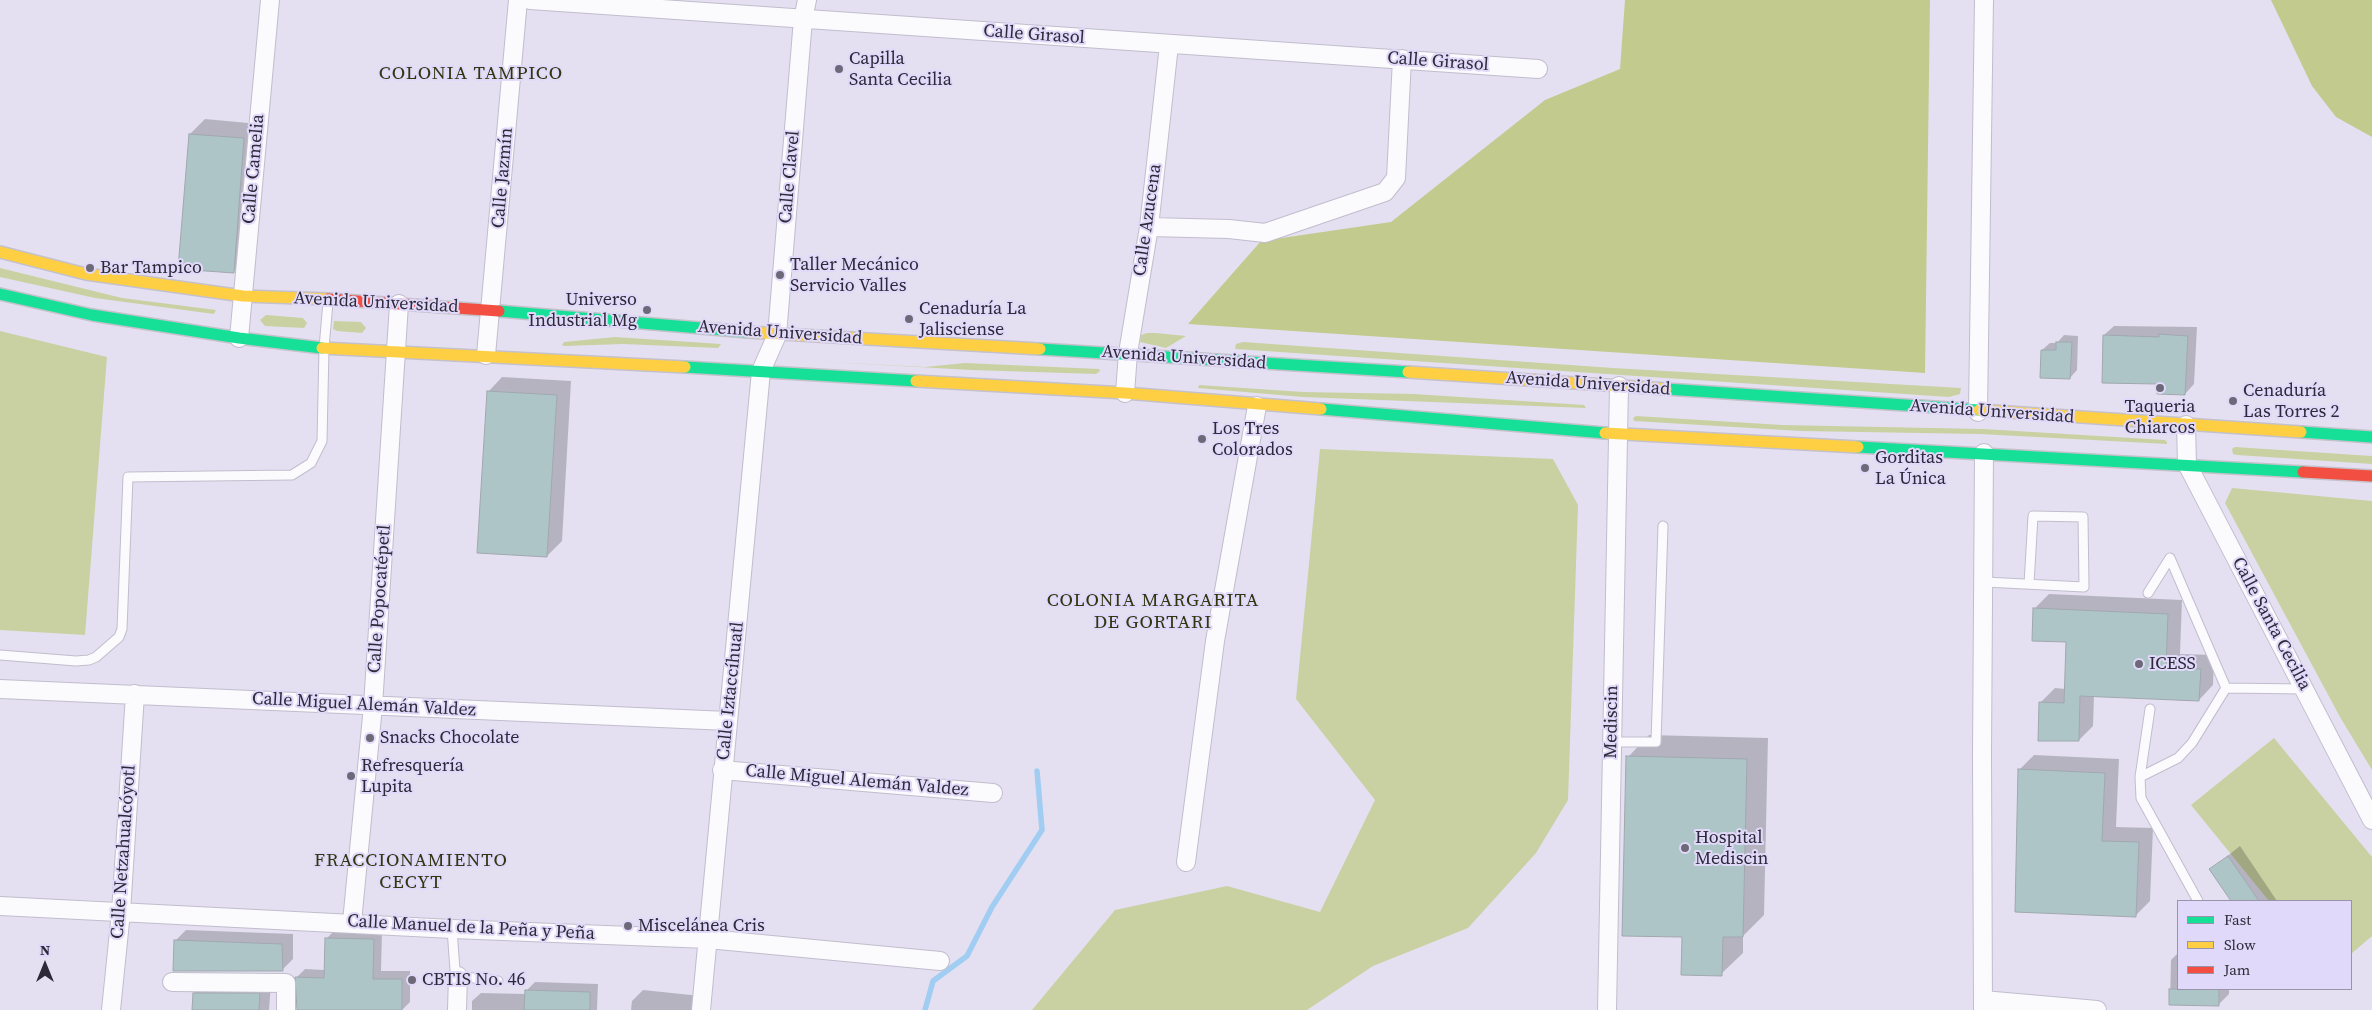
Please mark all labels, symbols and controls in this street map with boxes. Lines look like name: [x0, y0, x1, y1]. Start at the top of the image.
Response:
street label: Calle Girasol: [983, 21, 1085, 49]
place label: Capilla Santa Cecilia: [849, 48, 952, 90]
street label: Calle Girasol: [1387, 48, 1489, 76]
district label: COLONIA TAMPICO: [377, 63, 565, 85]
marker: Capilla Santa Cecilia: [833, 63, 845, 75]
street label: Calle Camelia: [238, 113, 270, 225]
street label: Calle Jazmín: [488, 127, 518, 229]
street label: Calle Clavel: [775, 130, 805, 224]
street label: Calle Azucena: [1129, 162, 1167, 278]
place label: Taller Mecánico Servicio Valles: [790, 254, 919, 296]
place label: Bar Tampico: [100, 257, 202, 279]
marker: Bar Tampico: [84, 262, 96, 274]
marker: Taller Mecánico Servicio Valles: [774, 269, 786, 281]
street label: Avenida Universidad: [293, 288, 459, 318]
place label: Universo Industrial Mg: [528, 289, 637, 332]
place label: Cenaduría La Jalisciense: [919, 298, 1026, 340]
marker: Universo Industrial Mg: [641, 304, 653, 316]
marker: Cenaduría La Jalisciense: [903, 313, 915, 325]
street label: Avenida Universidad: [697, 316, 863, 350]
street label: Avenida Universidad: [1101, 341, 1267, 375]
street label: Avenida Universidad: [1505, 367, 1671, 401]
place label: Cenaduría Las Torres 2: [2243, 380, 2340, 422]
marker: Taqueria Chiarcos: [2154, 382, 2166, 394]
street label: Avenida Universidad: [1909, 395, 2075, 429]
marker: Cenaduría Las Torres 2: [2227, 395, 2239, 407]
place label: Taqueria Chiarcos: [2125, 396, 2195, 438]
place label: Los Tres Colorados: [1212, 418, 1293, 460]
marker: Los Tres Colorados: [1196, 433, 1208, 445]
place label: Gorditas La Única: [1875, 447, 1946, 489]
marker: Gorditas La Única: [1859, 462, 1871, 474]
street label: Calle Popocatépetl: [364, 524, 396, 674]
street label: Calle Santa Cecilia: [2227, 554, 2315, 694]
district label: COLONIA MARGARITA DE GORTARI: [1045, 590, 1261, 634]
street label: Calle Iztaccíhuatl: [713, 621, 749, 761]
place label: ICESS: [2149, 653, 2196, 675]
marker: ICESS: [2133, 658, 2145, 670]
street label: Mediscin: [1601, 685, 1623, 759]
street label: Calle Miguel Alemán Valdez: [252, 688, 476, 722]
place label: Snacks Chocolate: [380, 727, 519, 749]
marker: Snacks Chocolate: [364, 732, 376, 744]
place label: Refresquería Lupita: [361, 755, 464, 798]
street label: Calle Miguel Alemán Valdez: [744, 760, 970, 802]
street label: Calle Netzahualcóyotl: [107, 764, 141, 940]
marker: Refresquería Lupita: [345, 770, 357, 782]
place label: Hospital Mediscin: [1695, 827, 1768, 870]
marker: Hospital Mediscin: [1679, 842, 1691, 854]
district label: FRACCIONAMIENTO CECYT: [312, 850, 510, 894]
legend: [2177, 900, 2352, 990]
text: Fast: [2224, 909, 2251, 930]
street label: Calle Manuel de la Peña y Peña: [347, 911, 595, 945]
place label: Miscelánea Cris: [638, 915, 765, 937]
marker: Miscelánea Cris: [622, 920, 634, 932]
text: Slow: [2224, 934, 2256, 955]
north arrow: [20, 940, 70, 990]
text: N: [40, 940, 50, 960]
text: Jam: [2224, 959, 2250, 980]
place label: CBTIS No. 46: [422, 969, 525, 991]
marker: CBTIS No. 46: [406, 974, 418, 986]

